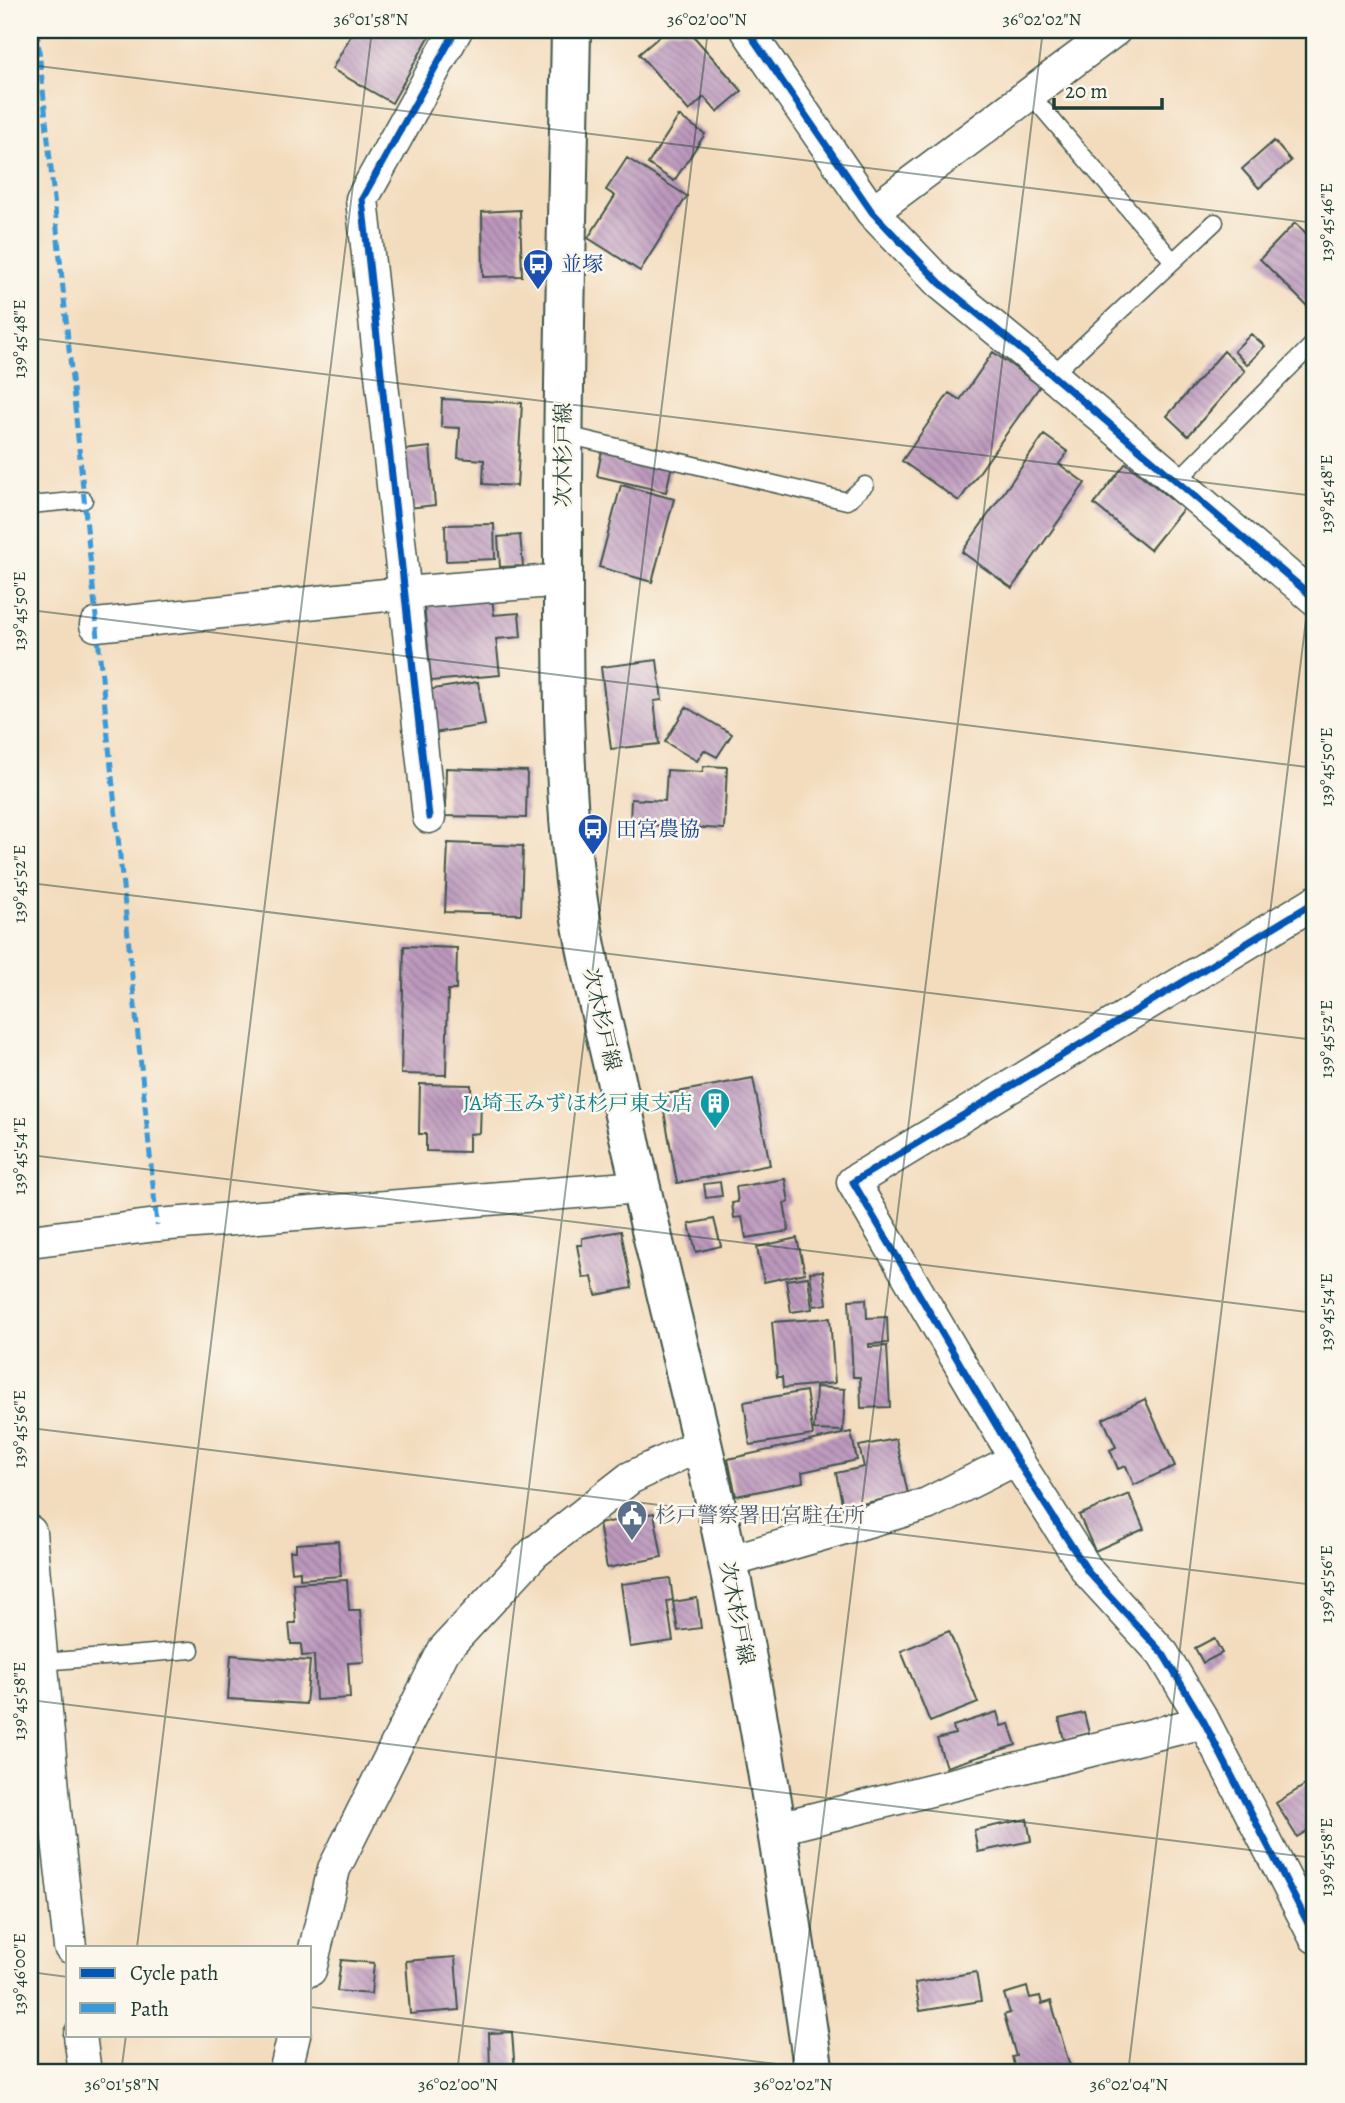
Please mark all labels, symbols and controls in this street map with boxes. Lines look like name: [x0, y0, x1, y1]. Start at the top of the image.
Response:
text: 36°01'58"N: [334, 7, 409, 31]
text: 36°02'00"N: [667, 7, 747, 31]
text: 36°02'02"N: [1002, 7, 1082, 31]
scale bar: [1054, 66, 1163, 110]
text: 20 m: [1065, 77, 1108, 105]
text: 139°45'46"E: [1314, 183, 1338, 261]
bus stop icon: 並塚: [521, 247, 555, 291]
place label: 並塚: [561, 250, 603, 278]
text: 139°45'48"E: [7, 299, 31, 379]
street label: 次木杉戸線: [549, 403, 577, 508]
text: 139°45'48"E: [1314, 454, 1338, 534]
text: 139°45'50"E: [7, 571, 31, 651]
text: 139°45'50"E: [1314, 727, 1338, 807]
bus stop icon: 田宮農協: [576, 812, 610, 856]
place label: 田宮農協: [616, 815, 700, 843]
text: 139°45'52"E: [7, 845, 31, 923]
street label: 次木杉戸線: [577, 965, 627, 1073]
text: 139°45'52"E: [1314, 1000, 1338, 1078]
building icon: JA埼玉みずほ杉戸東支店: [698, 1086, 732, 1130]
place label: JA埼玉みずほ杉戸東支店: [463, 1089, 692, 1117]
text: 139°45'54"E: [7, 1117, 31, 1195]
text: 139°45'54"E: [1314, 1273, 1338, 1351]
text: 139°45'56"E: [7, 1390, 31, 1468]
public building icon: 杉戸警察署田宮駐在所: [615, 1498, 649, 1542]
place label: 杉戸警察署田宮駐在所: [655, 1501, 865, 1529]
text: 139°45'56"E: [1314, 1545, 1338, 1623]
street label: 次木杉戸線: [713, 1559, 761, 1667]
text: 139°45'58"E: [7, 1662, 31, 1740]
text: 139°45'58"E: [1314, 1818, 1338, 1896]
text: 139°46'00"E: [7, 1933, 31, 2015]
legend: [66, 1946, 312, 2036]
text: Cycle path: [130, 1959, 219, 1987]
text: Path: [130, 1995, 169, 2023]
text: 36°01'58"N: [85, 2072, 160, 2096]
text: 36°02'00"N: [418, 2072, 498, 2096]
text: 36°02'02"N: [753, 2072, 833, 2096]
text: 36°02'04"N: [1090, 2072, 1168, 2096]

